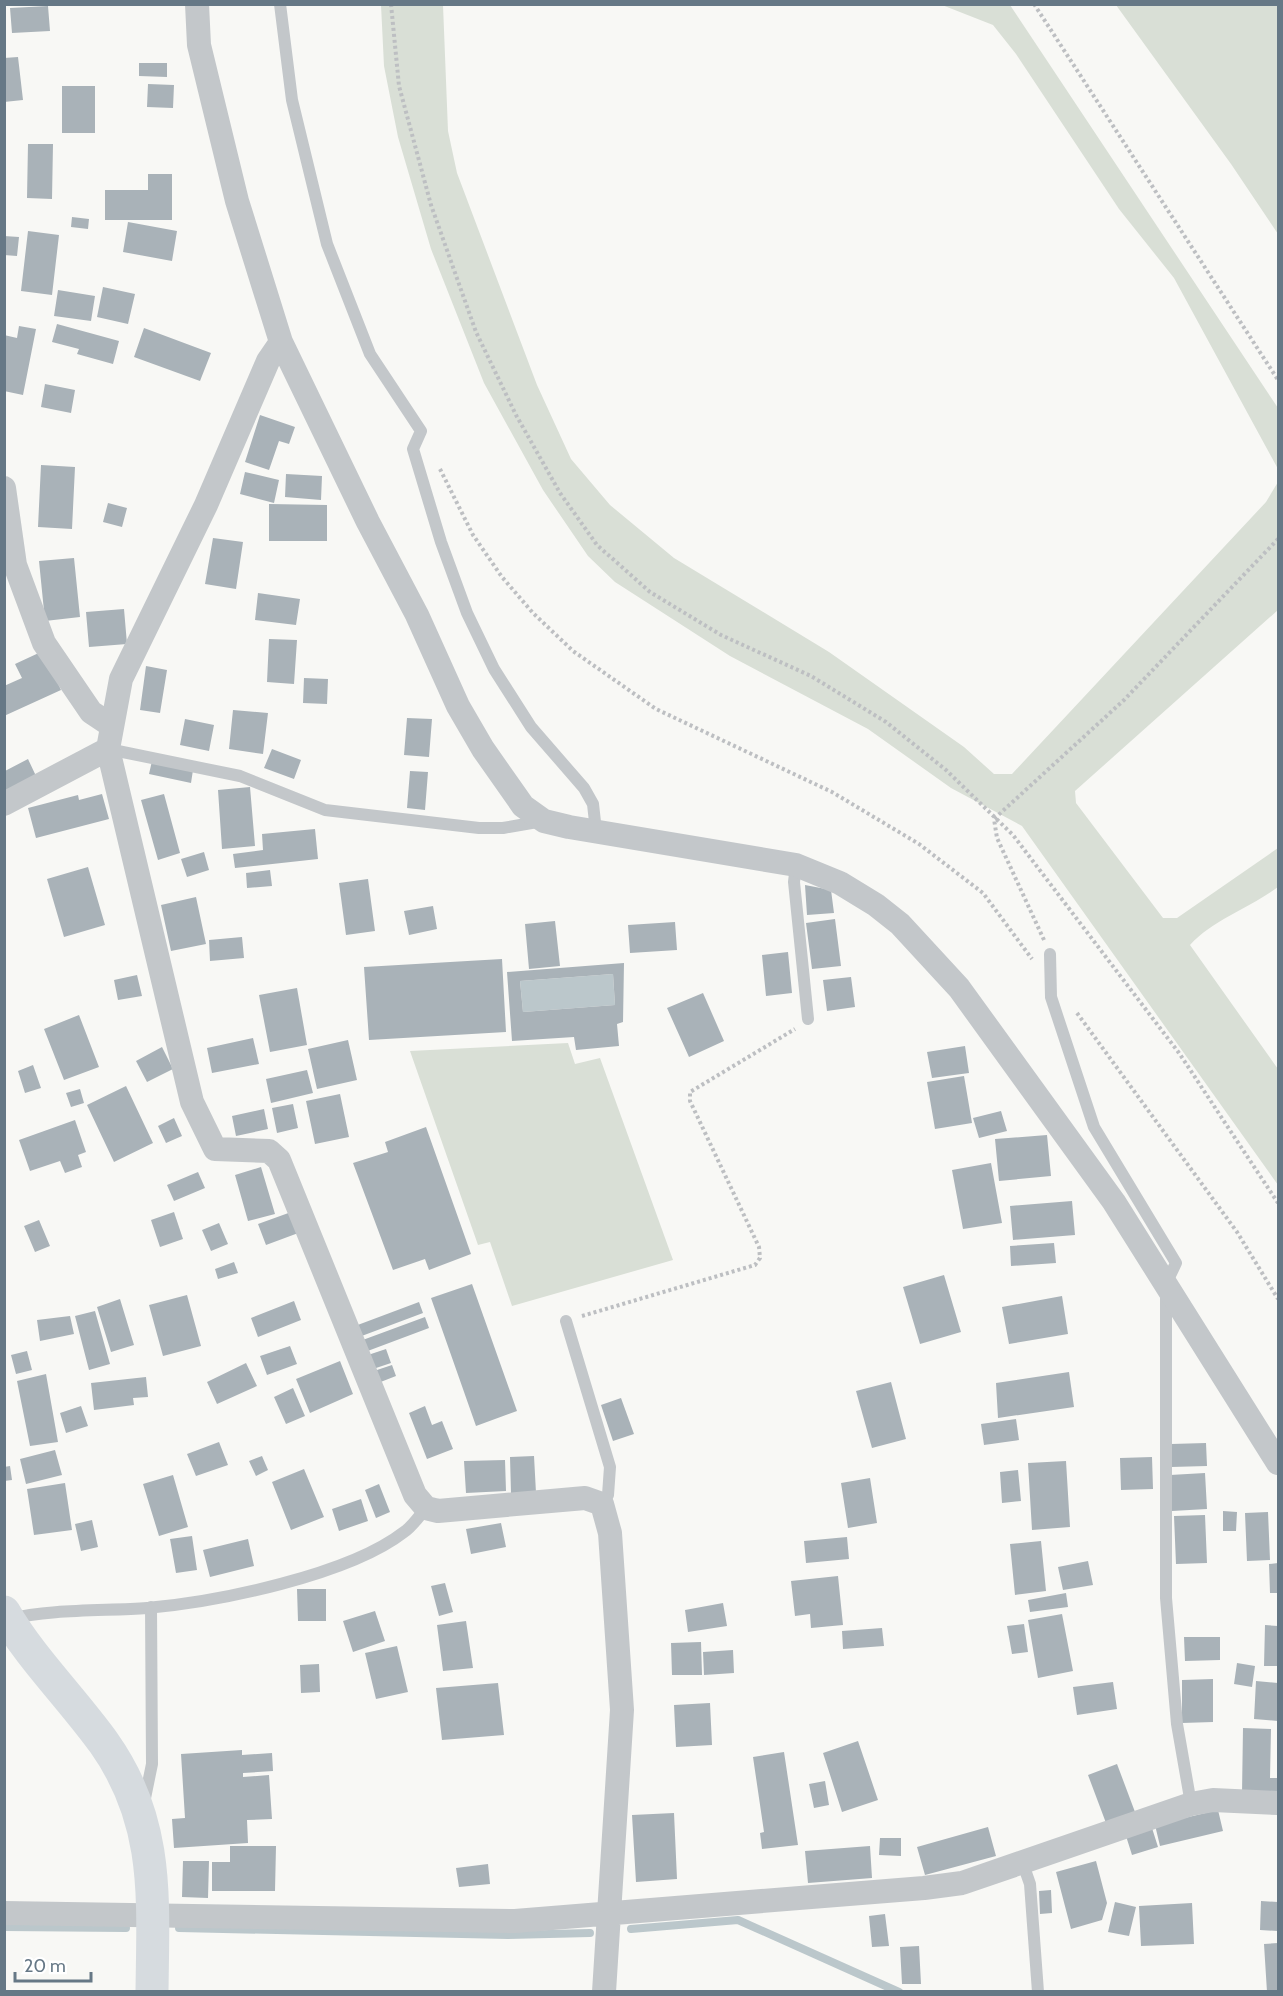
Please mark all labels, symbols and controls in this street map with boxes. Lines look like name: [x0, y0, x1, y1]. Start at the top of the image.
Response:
scale bar: [15, 1945, 92, 1983]
text: 20 m: [24, 1955, 66, 1977]

